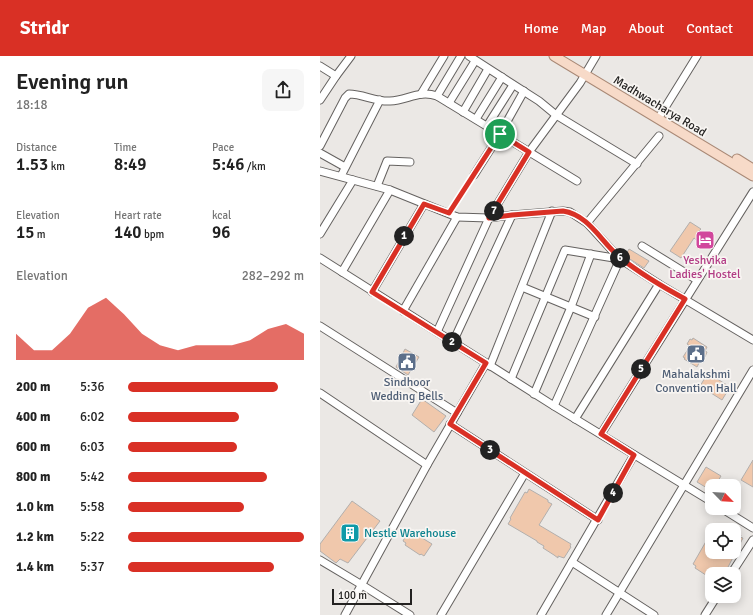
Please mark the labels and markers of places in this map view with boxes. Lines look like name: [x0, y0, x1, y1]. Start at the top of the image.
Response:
pin: [483, 117, 517, 151]
pin: 7: [484, 201, 504, 221]
pin: 1: [394, 226, 414, 246]
hotel icon: Yeshvika Ladies' Hostel: [694, 229, 716, 251]
pin: 6: [610, 248, 630, 268]
place label: Yeshvika Ladies' Hostel: [669, 253, 741, 282]
pin: 2: [442, 332, 462, 352]
public building icon: Mahalakshmi Convention Hall: [685, 343, 707, 365]
public building icon: Sindhoor Wedding Bells: [396, 351, 418, 373]
pin: 5: [631, 359, 651, 379]
place label: Mahalakshmi Convention Hall: [655, 367, 737, 396]
place label: Sindhoor Wedding Bells: [371, 375, 443, 404]
pin: 3: [480, 440, 500, 460]
pin: 4: [603, 483, 623, 503]
building icon: Nestle Warehouse: [339, 522, 361, 544]
place label: Nestle Warehouse: [364, 526, 456, 541]

